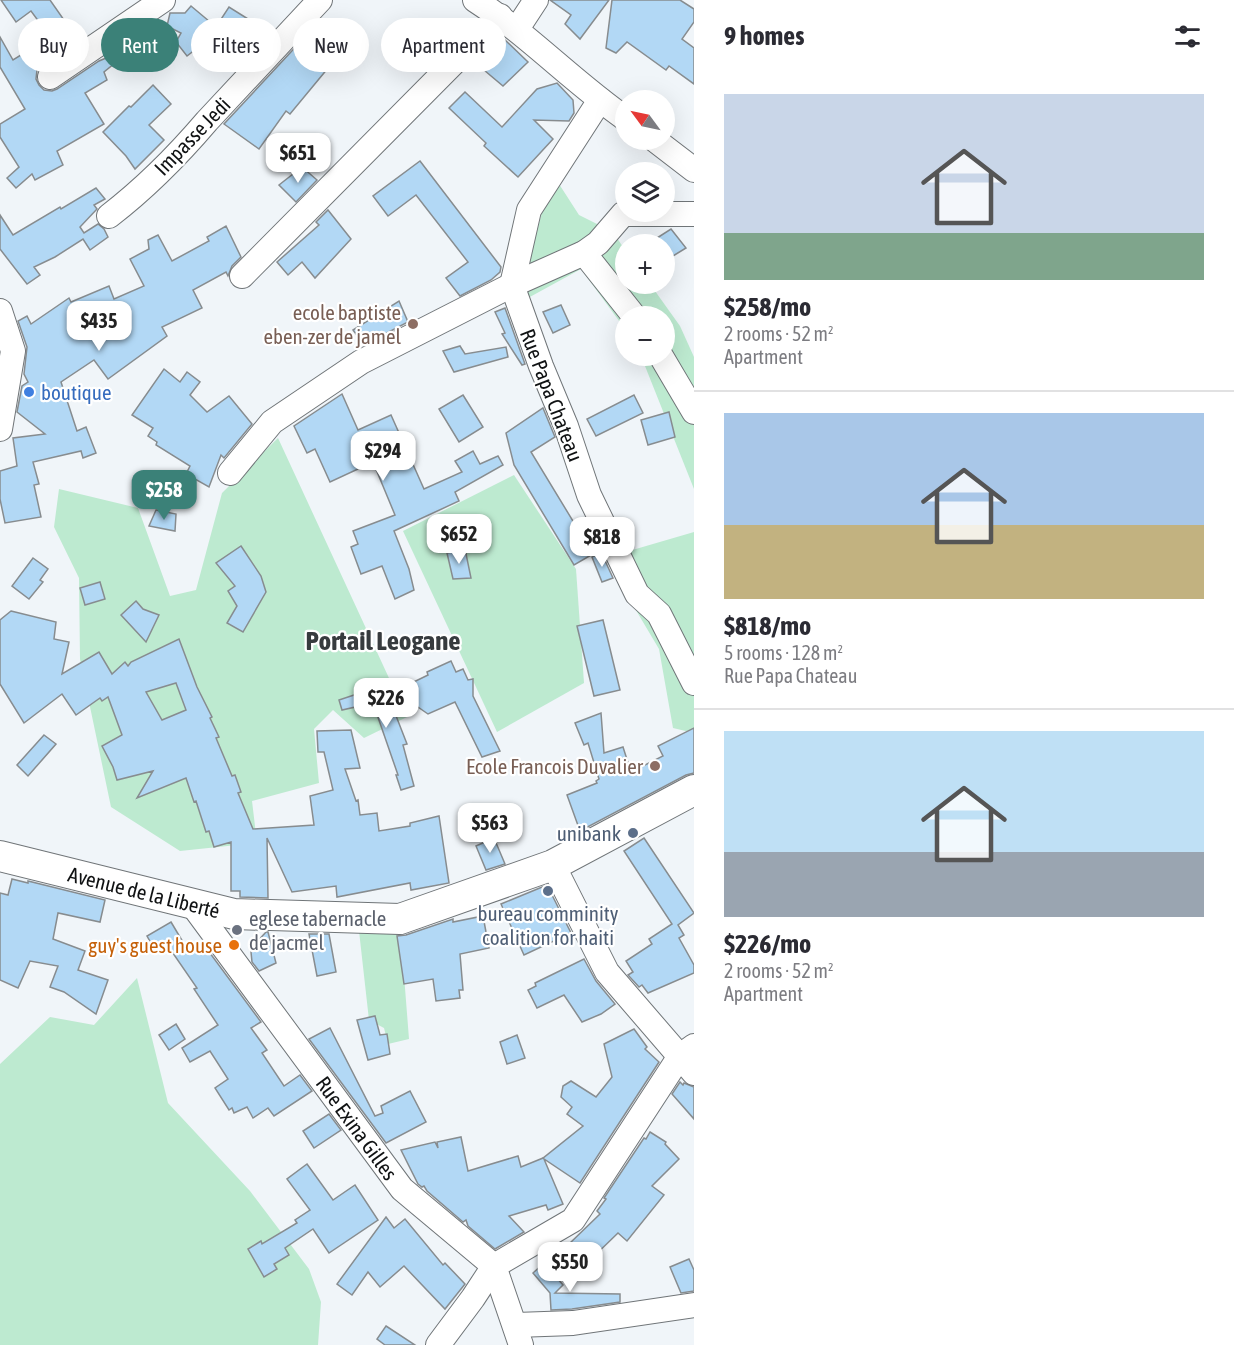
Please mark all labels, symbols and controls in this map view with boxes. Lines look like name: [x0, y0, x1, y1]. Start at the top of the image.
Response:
chip: Buy: [18, 18, 89, 72]
chip: Rent: [101, 18, 179, 72]
chip: Filters: [191, 18, 281, 72]
chip: New: [293, 18, 369, 72]
chip: Apartment: [381, 18, 506, 72]
icon: filters: [1171, 20, 1204, 53]
text: 9 homes: [724, 21, 804, 51]
north arrow: [615, 90, 675, 150]
map controls: [615, 90, 675, 366]
street label: Impasse Jedi: [149, 92, 235, 180]
pin: $651: [262, 133, 334, 184]
icon: home: [910, 133, 1018, 241]
text: $651: [280, 141, 316, 164]
button: layers: [615, 162, 675, 222]
button: +: [615, 234, 675, 294]
text: $258/mo: [724, 292, 811, 322]
place label: ecole baptiste eben-zer de jamel: [263, 300, 401, 348]
pin: $435: [63, 301, 135, 352]
button: −: [615, 306, 675, 366]
text: $435: [81, 309, 117, 332]
marker: ecole baptiste eben-zer de jamel: [406, 317, 420, 331]
text: 2 rooms · 52 m²: [724, 322, 834, 345]
street label: Rue Papa Chateau: [516, 325, 588, 465]
text: Apartment: [724, 345, 803, 368]
place label: boutique: [41, 380, 111, 404]
marker: boutique: [22, 385, 36, 399]
pin: $294: [347, 431, 419, 482]
text: $294: [365, 439, 401, 462]
icon: home: [910, 452, 1018, 560]
pin: $258: [128, 470, 200, 521]
text: $258: [146, 478, 182, 501]
pin: $652: [423, 514, 495, 565]
pin: $818: [566, 517, 638, 568]
text: $652: [441, 522, 477, 545]
text: $818: [584, 525, 620, 548]
text: $818/mo: [724, 611, 811, 641]
district label: Portail Leogane: [306, 625, 460, 656]
text: 5 rooms · 128 m²: [724, 641, 843, 664]
text: Rue Papa Chateau: [724, 664, 857, 687]
pin: $226: [350, 678, 422, 729]
text: $226: [368, 686, 404, 709]
place label: Ecole Francois Duvalier: [466, 754, 644, 778]
marker: Ecole Francois Duvalier: [648, 759, 662, 773]
icon: home: [910, 770, 1018, 878]
pin: $563: [454, 803, 526, 854]
text: $563: [472, 811, 508, 834]
place label: unibank: [557, 821, 621, 845]
marker: unibank: [626, 826, 640, 840]
street label: Avenue de la Liberté: [66, 862, 222, 922]
marker: bureau comminity coalition for haiti: [541, 884, 555, 898]
place label: bureau comminity coalition for haiti: [477, 901, 619, 949]
place label: eglese tabernacle de jacmel: [249, 906, 386, 954]
marker: eglese tabernacle de jacmel: [230, 923, 244, 937]
text: $226/mo: [724, 929, 811, 959]
place label: guy's guest house: [88, 933, 222, 957]
marker: guy's guest house: [227, 938, 241, 952]
text: 2 rooms · 52 m²: [724, 959, 834, 982]
text: Apartment: [724, 982, 803, 1005]
street label: Rue Exina Gilles: [311, 1072, 403, 1184]
pin: $550: [534, 1242, 606, 1293]
text: $550: [552, 1250, 588, 1273]

